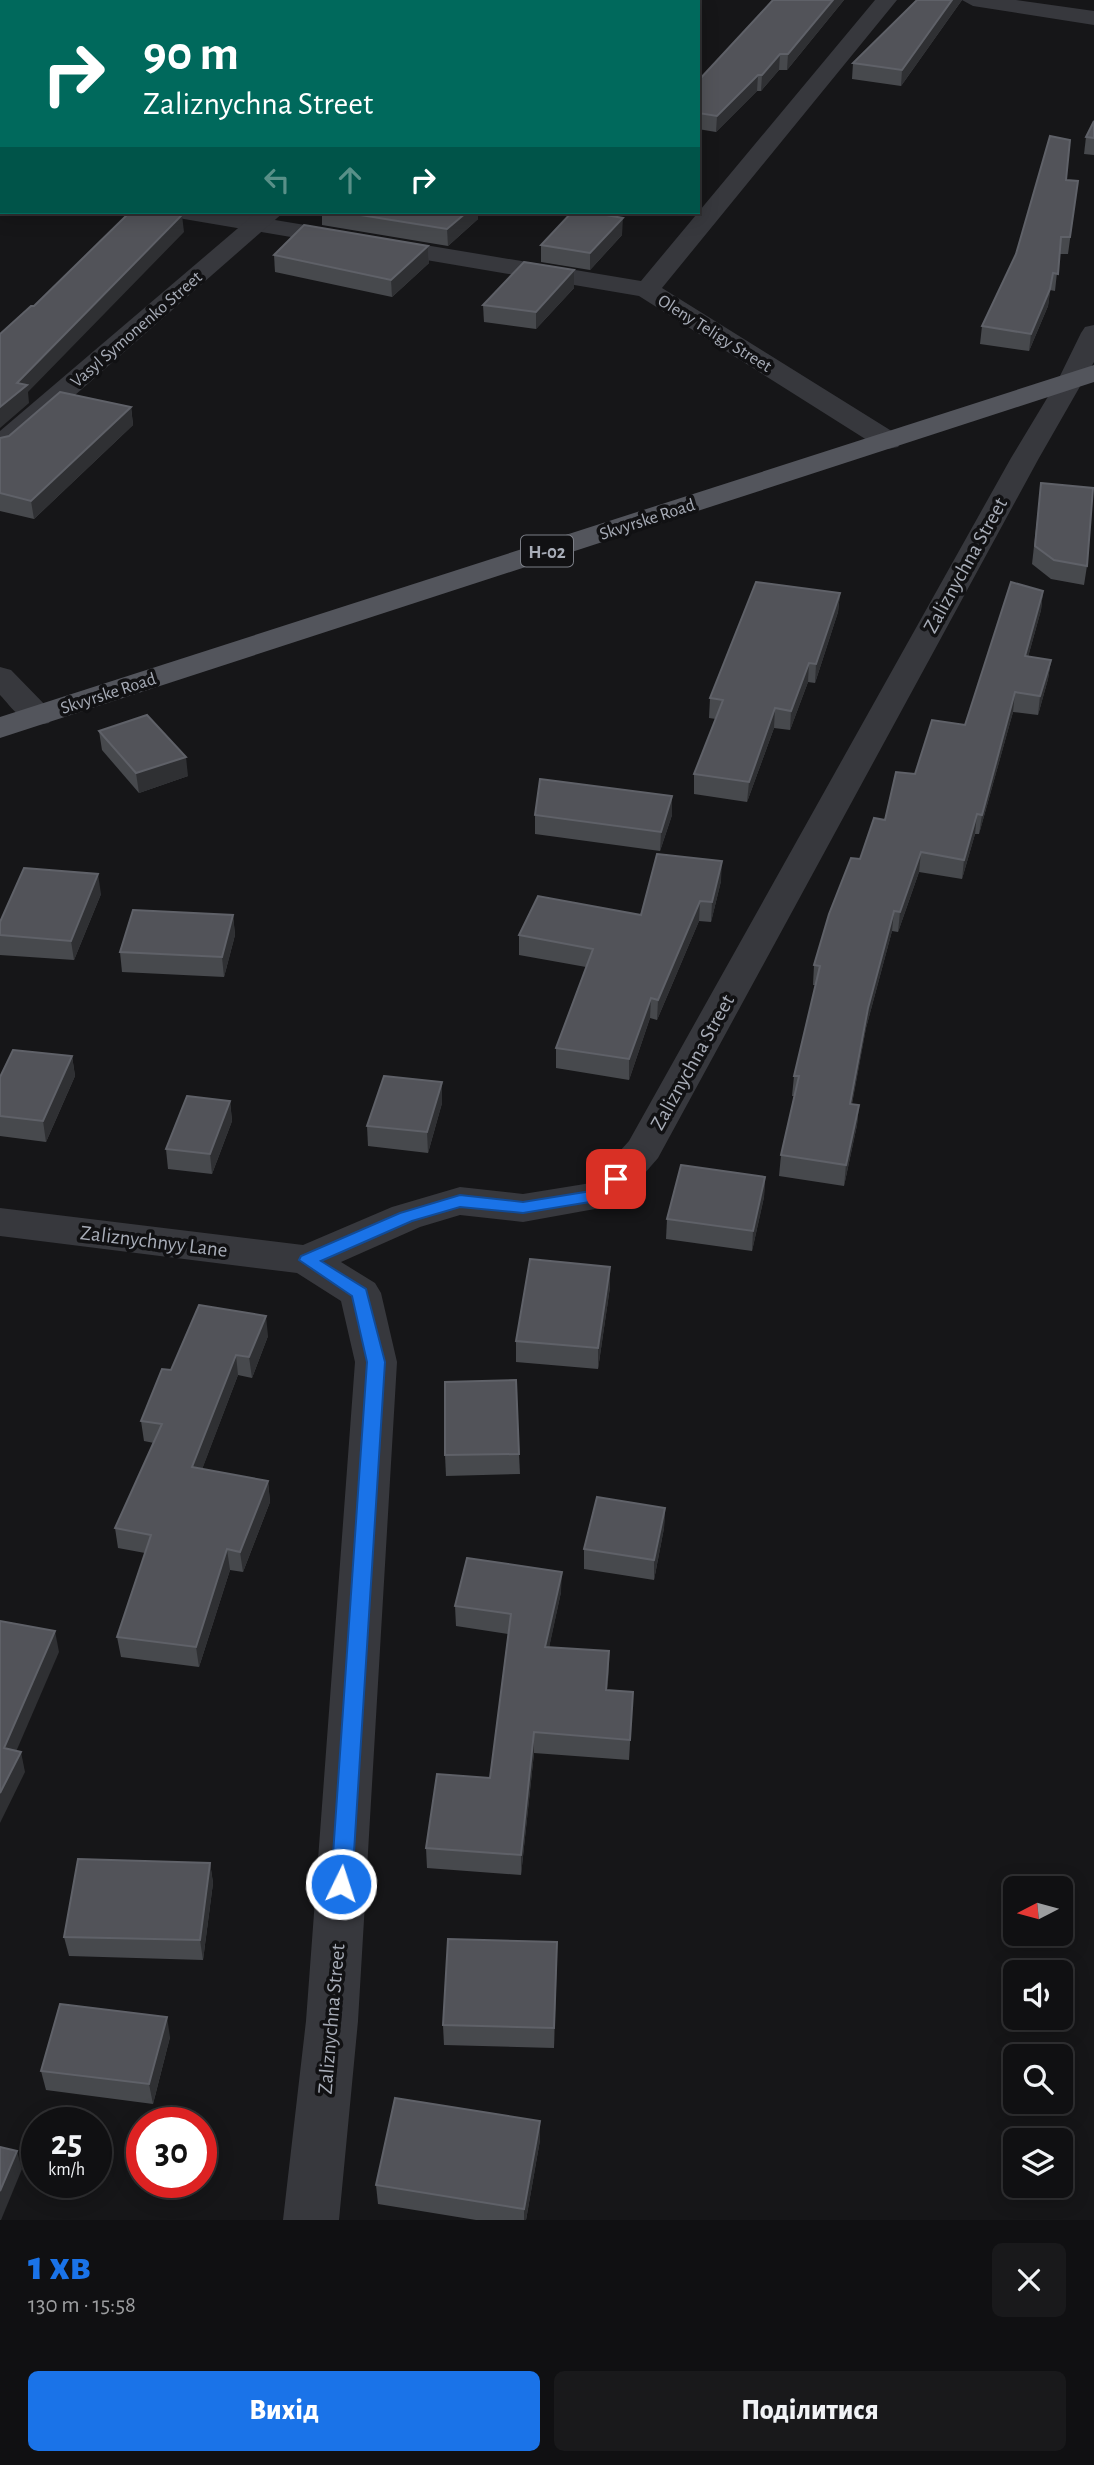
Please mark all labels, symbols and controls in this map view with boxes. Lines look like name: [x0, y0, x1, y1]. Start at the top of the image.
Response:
icon: right: [28, 28, 119, 119]
text: 90 m: [143, 30, 239, 79]
text: Zaliznychna Street: [143, 88, 373, 120]
icon: left: [258, 161, 296, 199]
icon: ahead: [331, 161, 369, 199]
icon: right: [404, 161, 442, 199]
street label: Vasyl Symonenko Street: [68, 268, 206, 391]
street label: Oleny Teligy Street: [654, 292, 775, 376]
street label: Zaliznychna Street: [920, 494, 1011, 636]
street label: Skvyrske Road: [597, 496, 697, 544]
road number: Н-02: [521, 536, 573, 566]
street label: Skvyrske Road: [58, 670, 158, 718]
street label: Zaliznychna Street: [647, 991, 738, 1133]
pin: [586, 1149, 646, 1209]
icon: arrive: [597, 1160, 635, 1198]
street label: Zaliznychnyy Lane: [79, 1222, 229, 1261]
position arrow: [304, 1847, 378, 1921]
north arrow: [1003, 1876, 1073, 1946]
map controls: [1003, 1876, 1073, 2198]
street label: Zaliznychna Street: [314, 1943, 349, 2095]
button: sound: [1003, 1960, 1073, 2030]
button: search: [1003, 2044, 1073, 2114]
speed limit sign: 30: [126, 2107, 217, 2198]
text: 25: [51, 2126, 82, 2161]
button: layers: [1003, 2128, 1073, 2198]
text: km/h: [48, 2161, 85, 2179]
button: close: [992, 2243, 1066, 2317]
text: 1 хв: [28, 2245, 91, 2287]
text: 130 m · 15:58: [28, 2294, 136, 2317]
button: Вихід: [28, 2371, 540, 2451]
button: Поділитися: [554, 2371, 1066, 2451]

